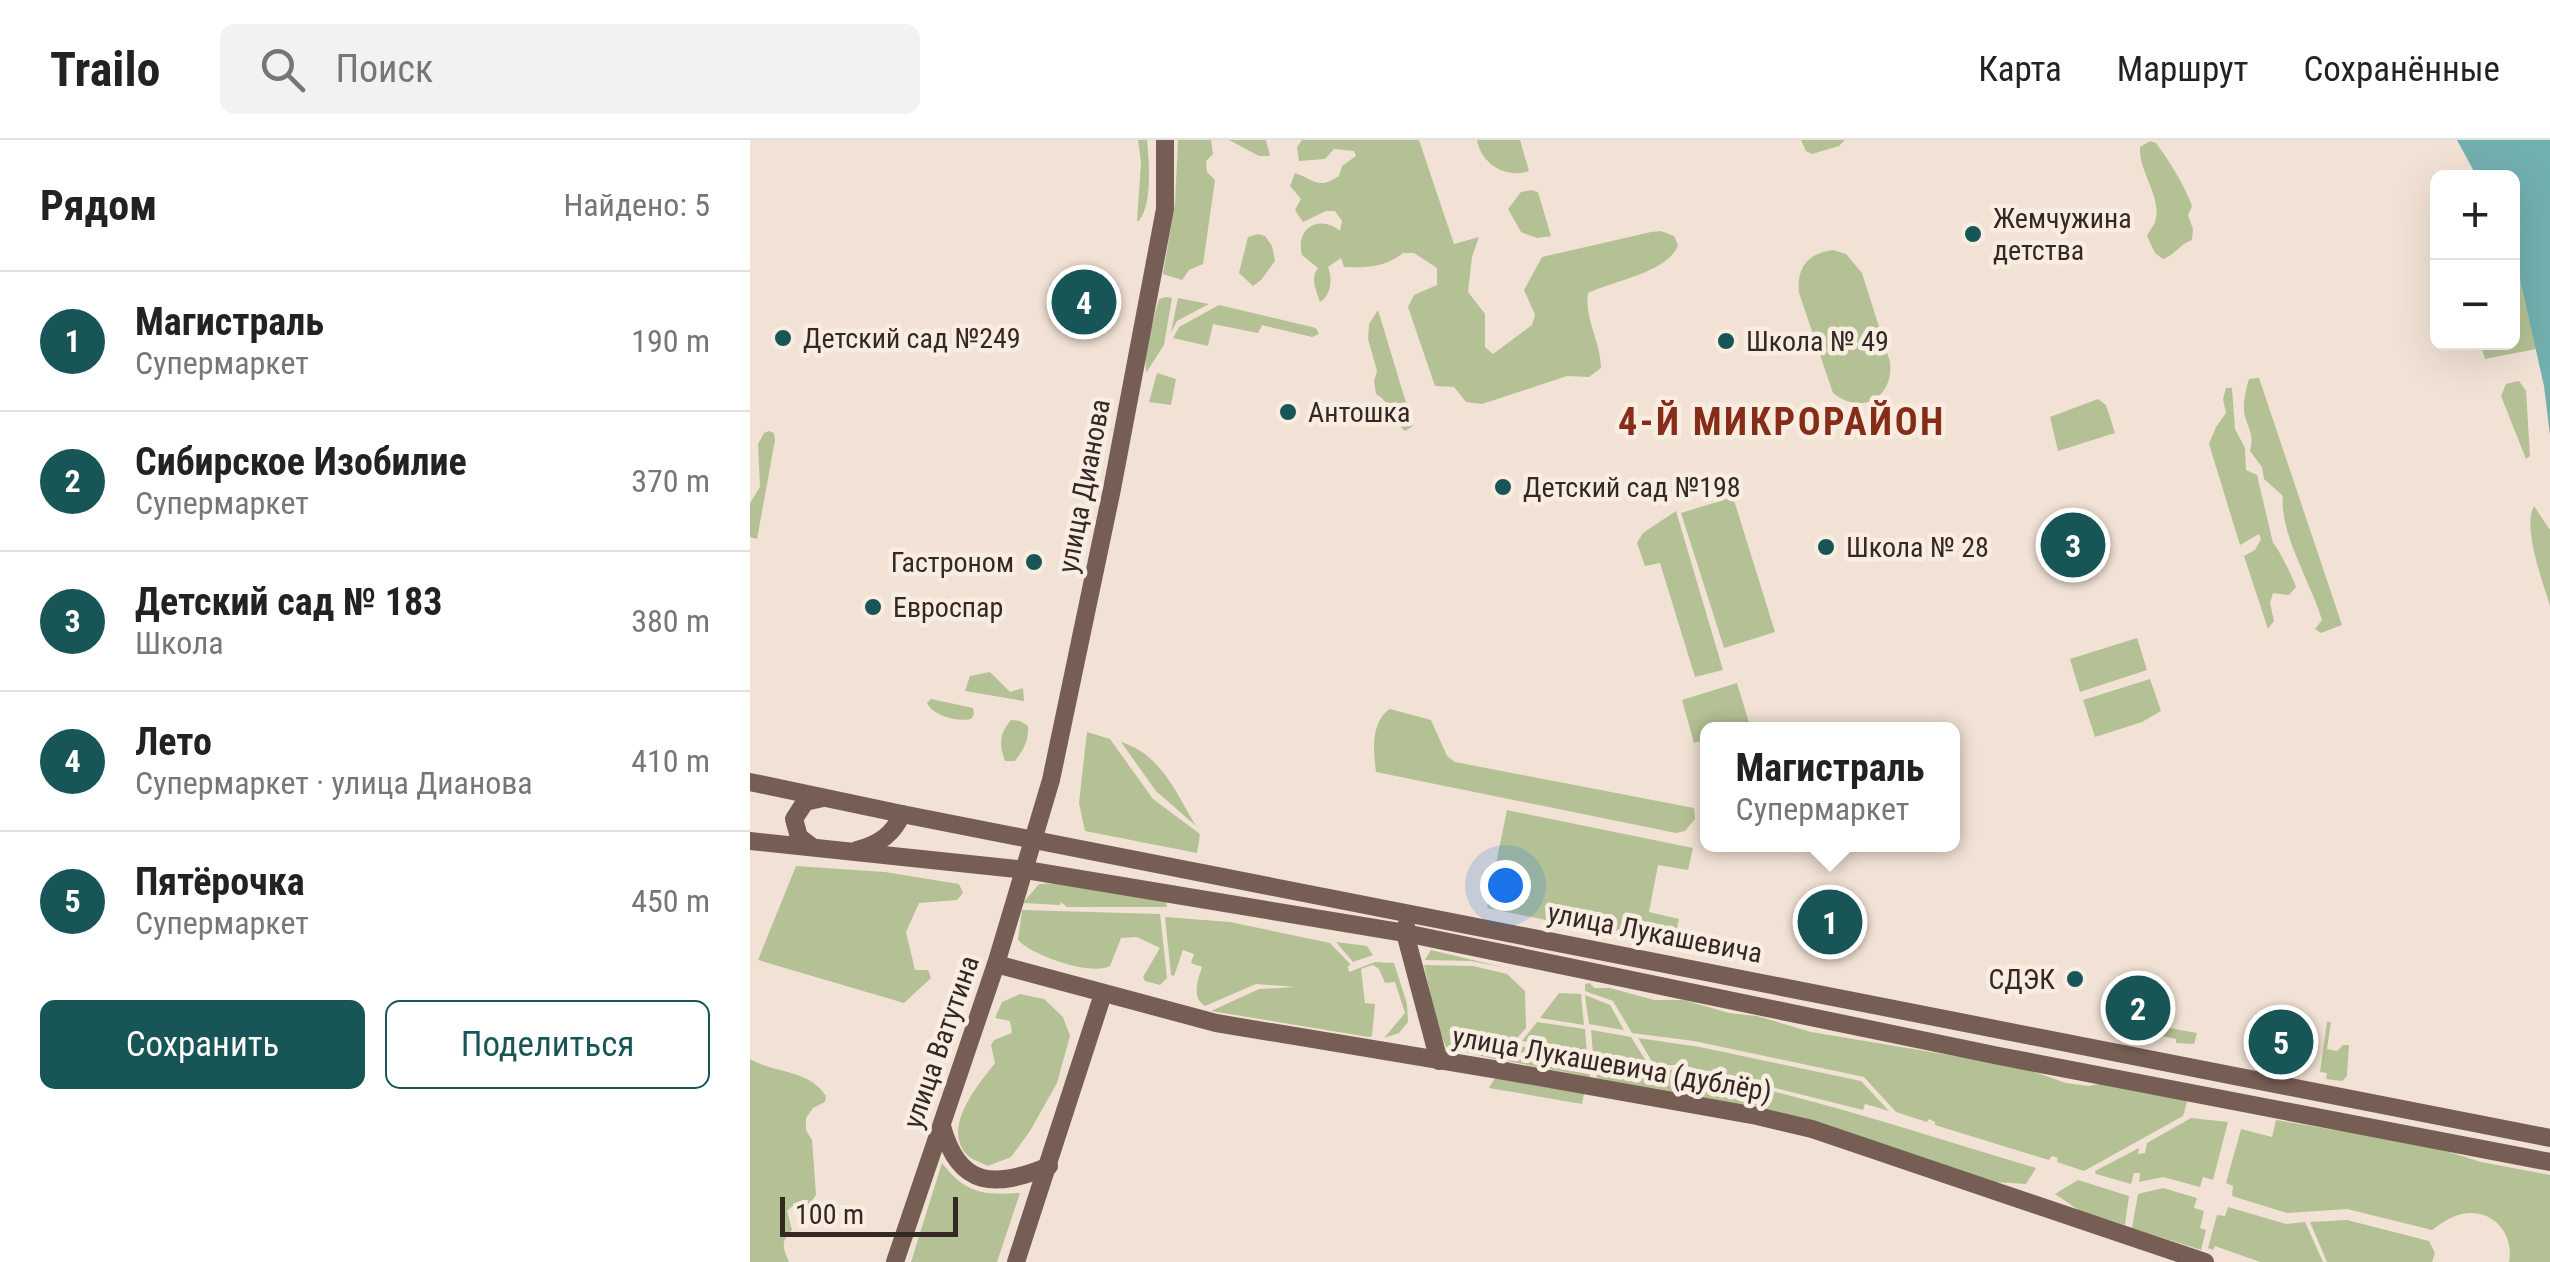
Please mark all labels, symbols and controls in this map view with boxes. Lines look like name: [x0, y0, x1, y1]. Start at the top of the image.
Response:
search box: [220, 24, 920, 114]
text: Trailo: [50, 41, 160, 98]
icon: search: [255, 42, 310, 97]
text: Поиск: [335, 47, 433, 91]
text: Карта: [1978, 49, 2062, 90]
text: Маршрут: [2117, 49, 2249, 90]
text: Сохранённые: [2304, 49, 2500, 90]
map controls: [2430, 170, 2520, 350]
button: +: [2430, 170, 2520, 260]
text: Рядом: [40, 181, 157, 230]
text: Найдено: 5: [563, 186, 710, 224]
place label: Жемчужина детства: [1993, 202, 2132, 267]
marker: Жемчужина детства: [1962, 223, 1984, 245]
button: −: [2430, 260, 2520, 350]
pin: 4: [1052, 264, 1116, 340]
text: Магистраль: [135, 300, 324, 344]
text: 1: [64, 322, 81, 360]
text: 190 m: [631, 322, 710, 360]
place label: Детский сад №249: [803, 322, 1021, 355]
place label: Школа № 49: [1746, 325, 1889, 358]
marker: Детский сад №249: [772, 327, 794, 349]
marker: Школа № 49: [1715, 330, 1737, 352]
text: Супермаркет: [135, 344, 309, 382]
street label: улица Дианова: [1051, 396, 1117, 576]
place label: Антошка: [1308, 396, 1410, 429]
district label: 4-Й МИКРОРАЙОН: [1618, 400, 1946, 444]
marker: Антошка: [1277, 401, 1299, 423]
text: Сибирское Изобилие: [135, 440, 467, 484]
text: 2: [64, 462, 81, 500]
text: 370 m: [631, 462, 710, 500]
place label: Детский сад №198: [1523, 471, 1741, 504]
marker: Детский сад №198: [1492, 476, 1514, 498]
text: Супермаркет: [135, 484, 309, 522]
pin: 3: [2040, 508, 2106, 582]
place label: Школа № 28: [1846, 531, 1989, 564]
marker: Школа № 28: [1815, 536, 1837, 558]
place label: Гастроном: [891, 546, 1014, 579]
marker: Гастроном: [1023, 551, 1045, 573]
text: Детский сад № 183: [135, 580, 442, 624]
place label: Евроспар: [893, 591, 1003, 624]
marker: Евроспар: [862, 596, 884, 618]
text: 3: [64, 602, 81, 640]
text: 380 m: [631, 602, 710, 640]
text: Школа: [135, 624, 224, 662]
text: Лето: [135, 720, 212, 764]
popup: [1700, 722, 1960, 852]
text: 4: [64, 742, 81, 780]
text: 410 m: [631, 742, 710, 780]
text: Магистраль: [1735, 746, 1925, 790]
text: Супермаркет · улица Дианова: [135, 764, 533, 802]
text: Супермаркет: [1735, 790, 1909, 828]
text: Пятёрочка: [135, 860, 305, 904]
your location: [1480, 860, 1531, 911]
text: 5: [64, 882, 81, 920]
text: 450 m: [631, 882, 710, 920]
pin: 1: [1798, 884, 1862, 960]
street label: улица Лукашевича: [1545, 896, 1765, 970]
text: Супермаркет: [135, 904, 309, 942]
street label: улица Ватутина: [896, 951, 986, 1133]
place label: СДЭК: [1988, 963, 2055, 996]
marker: СДЭК: [2064, 968, 2086, 990]
pin: 2: [2106, 970, 2170, 1046]
button: Сохранить: [40, 1000, 365, 1089]
button: Поделиться: [385, 1000, 710, 1089]
pin: 5: [2248, 1004, 2314, 1080]
street label: улица Лукашевича (дублёр): [1450, 1020, 1774, 1108]
scale bar: [780, 1192, 958, 1236]
text: 100 m: [795, 1198, 864, 1231]

